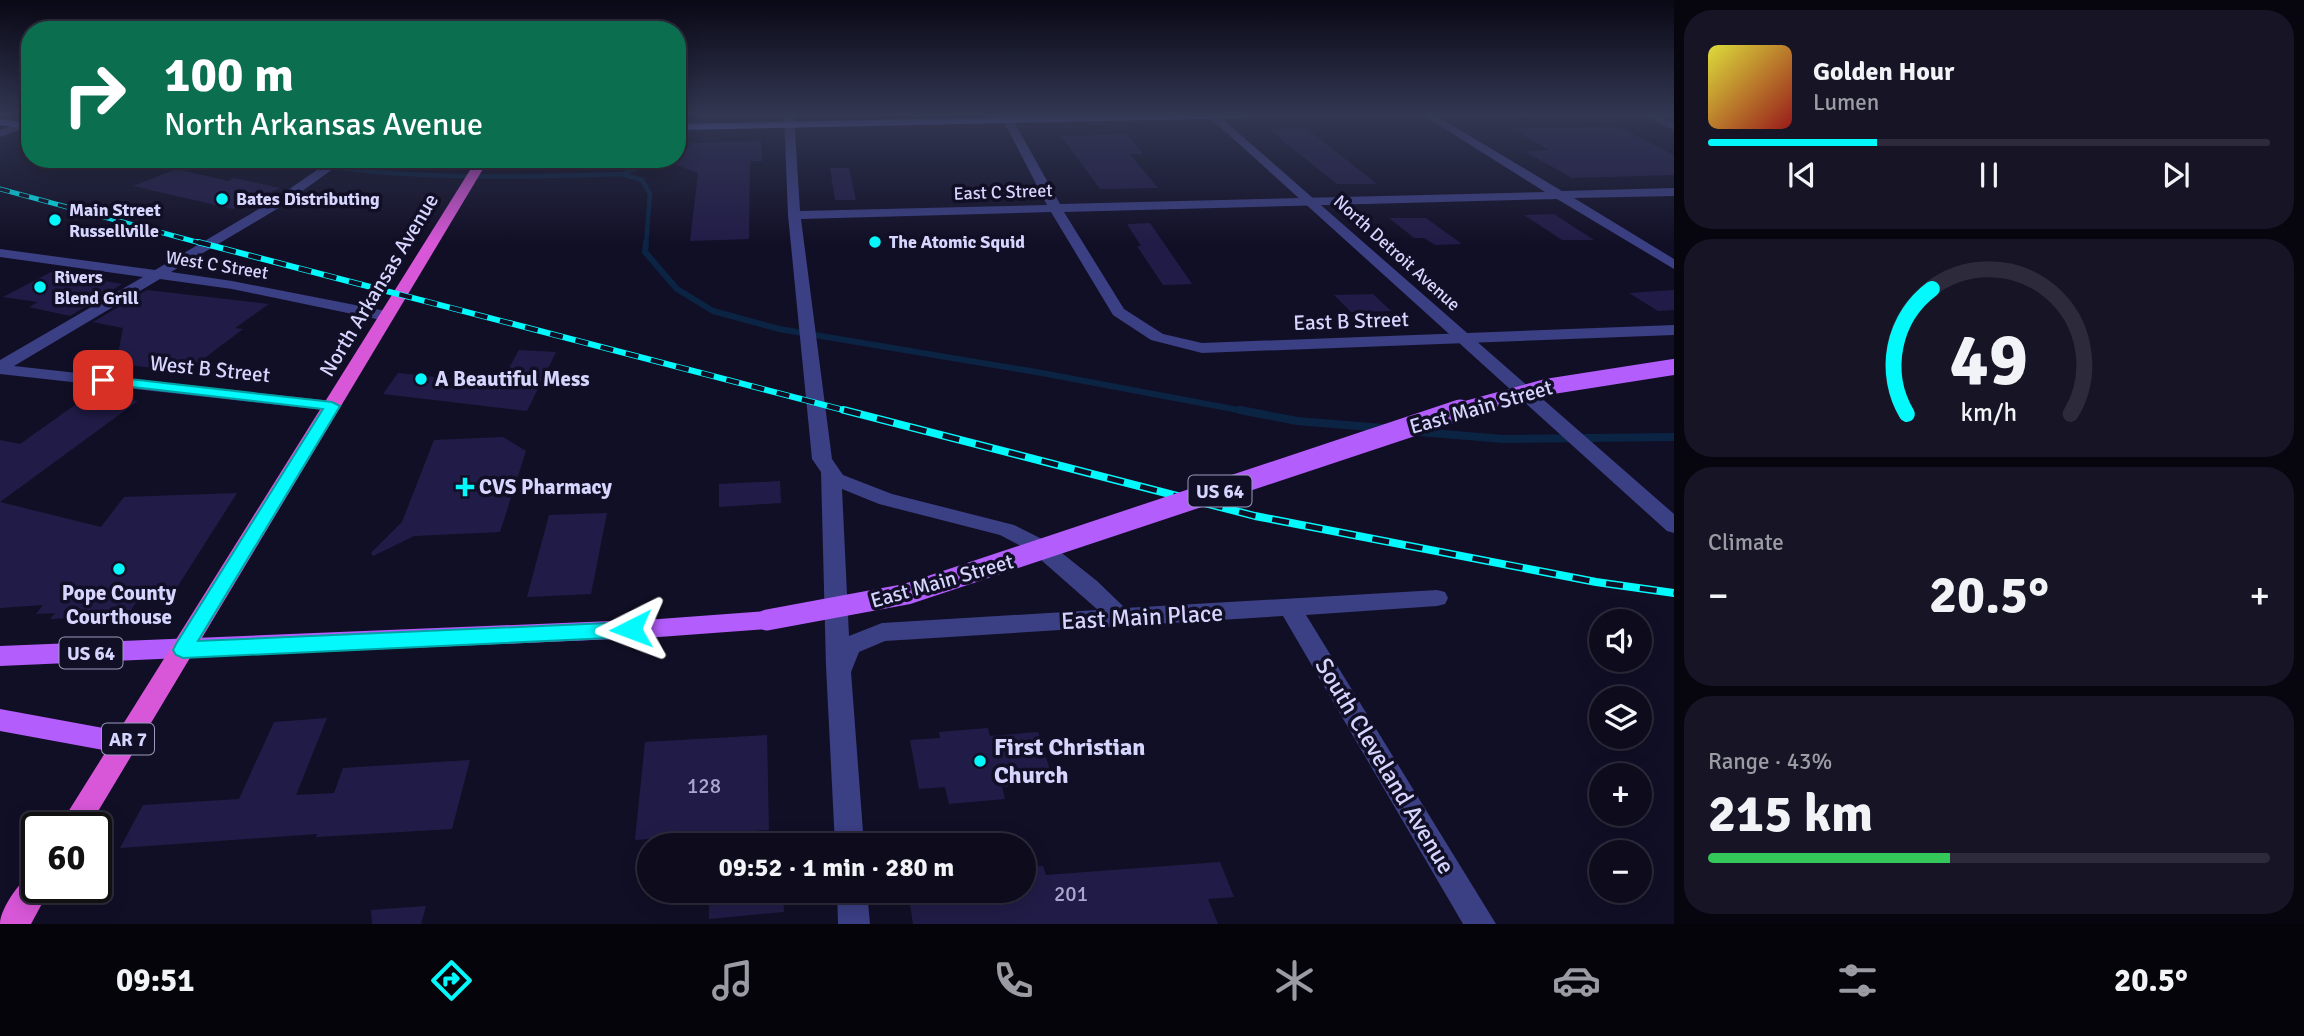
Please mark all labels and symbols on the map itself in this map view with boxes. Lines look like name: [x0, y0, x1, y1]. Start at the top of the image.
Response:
street label: East C Street: [953, 179, 1053, 205]
place label: Bates Distributing: [236, 188, 380, 210]
street label: North Arkansas Avenue: [314, 189, 444, 381]
street label: North Detroit Avenue: [1329, 190, 1465, 316]
marker: Bates Distributing: [214, 191, 230, 207]
place label: Main Street Russellville: [69, 199, 161, 242]
marker: Main Street Russellville: [47, 212, 63, 228]
place label: The Atomic Squid: [889, 231, 1025, 253]
marker: The Atomic Squid: [867, 234, 883, 250]
street label: West C Street: [164, 246, 270, 284]
place label: Rivers Blend Grill: [54, 266, 139, 309]
marker: Rivers Blend Grill: [32, 279, 48, 295]
street label: East B Street: [1293, 306, 1409, 336]
pin: [73, 350, 133, 410]
street label: West B Street: [149, 350, 271, 388]
place label: A Beautiful Mess: [435, 366, 590, 392]
marker: A Beautiful Mess: [413, 371, 429, 387]
street label: East Main Street: [1406, 374, 1556, 440]
place label: CVS Pharmacy: [479, 474, 613, 500]
road number: US 64: [1188, 476, 1252, 506]
marker: CVS Pharmacy: [457, 479, 473, 495]
street label: East Main Street: [867, 548, 1017, 614]
marker: Pope County Courthouse: [111, 561, 127, 577]
place label: Pope County Courthouse: [62, 580, 177, 630]
position arrow: [594, 592, 668, 666]
street label: East Main Place: [1060, 598, 1224, 636]
road number: US 64: [60, 638, 122, 668]
street label: South Cleveland Avenue: [1309, 653, 1461, 879]
road number: AR 7: [102, 724, 154, 754]
place label: First Christian Church: [994, 732, 1145, 790]
marker: First Christian Church: [972, 753, 988, 769]
house number: 128: [687, 773, 721, 799]
speed limit sign: 60: [21, 812, 112, 903]
house number: 201: [1054, 881, 1088, 907]

